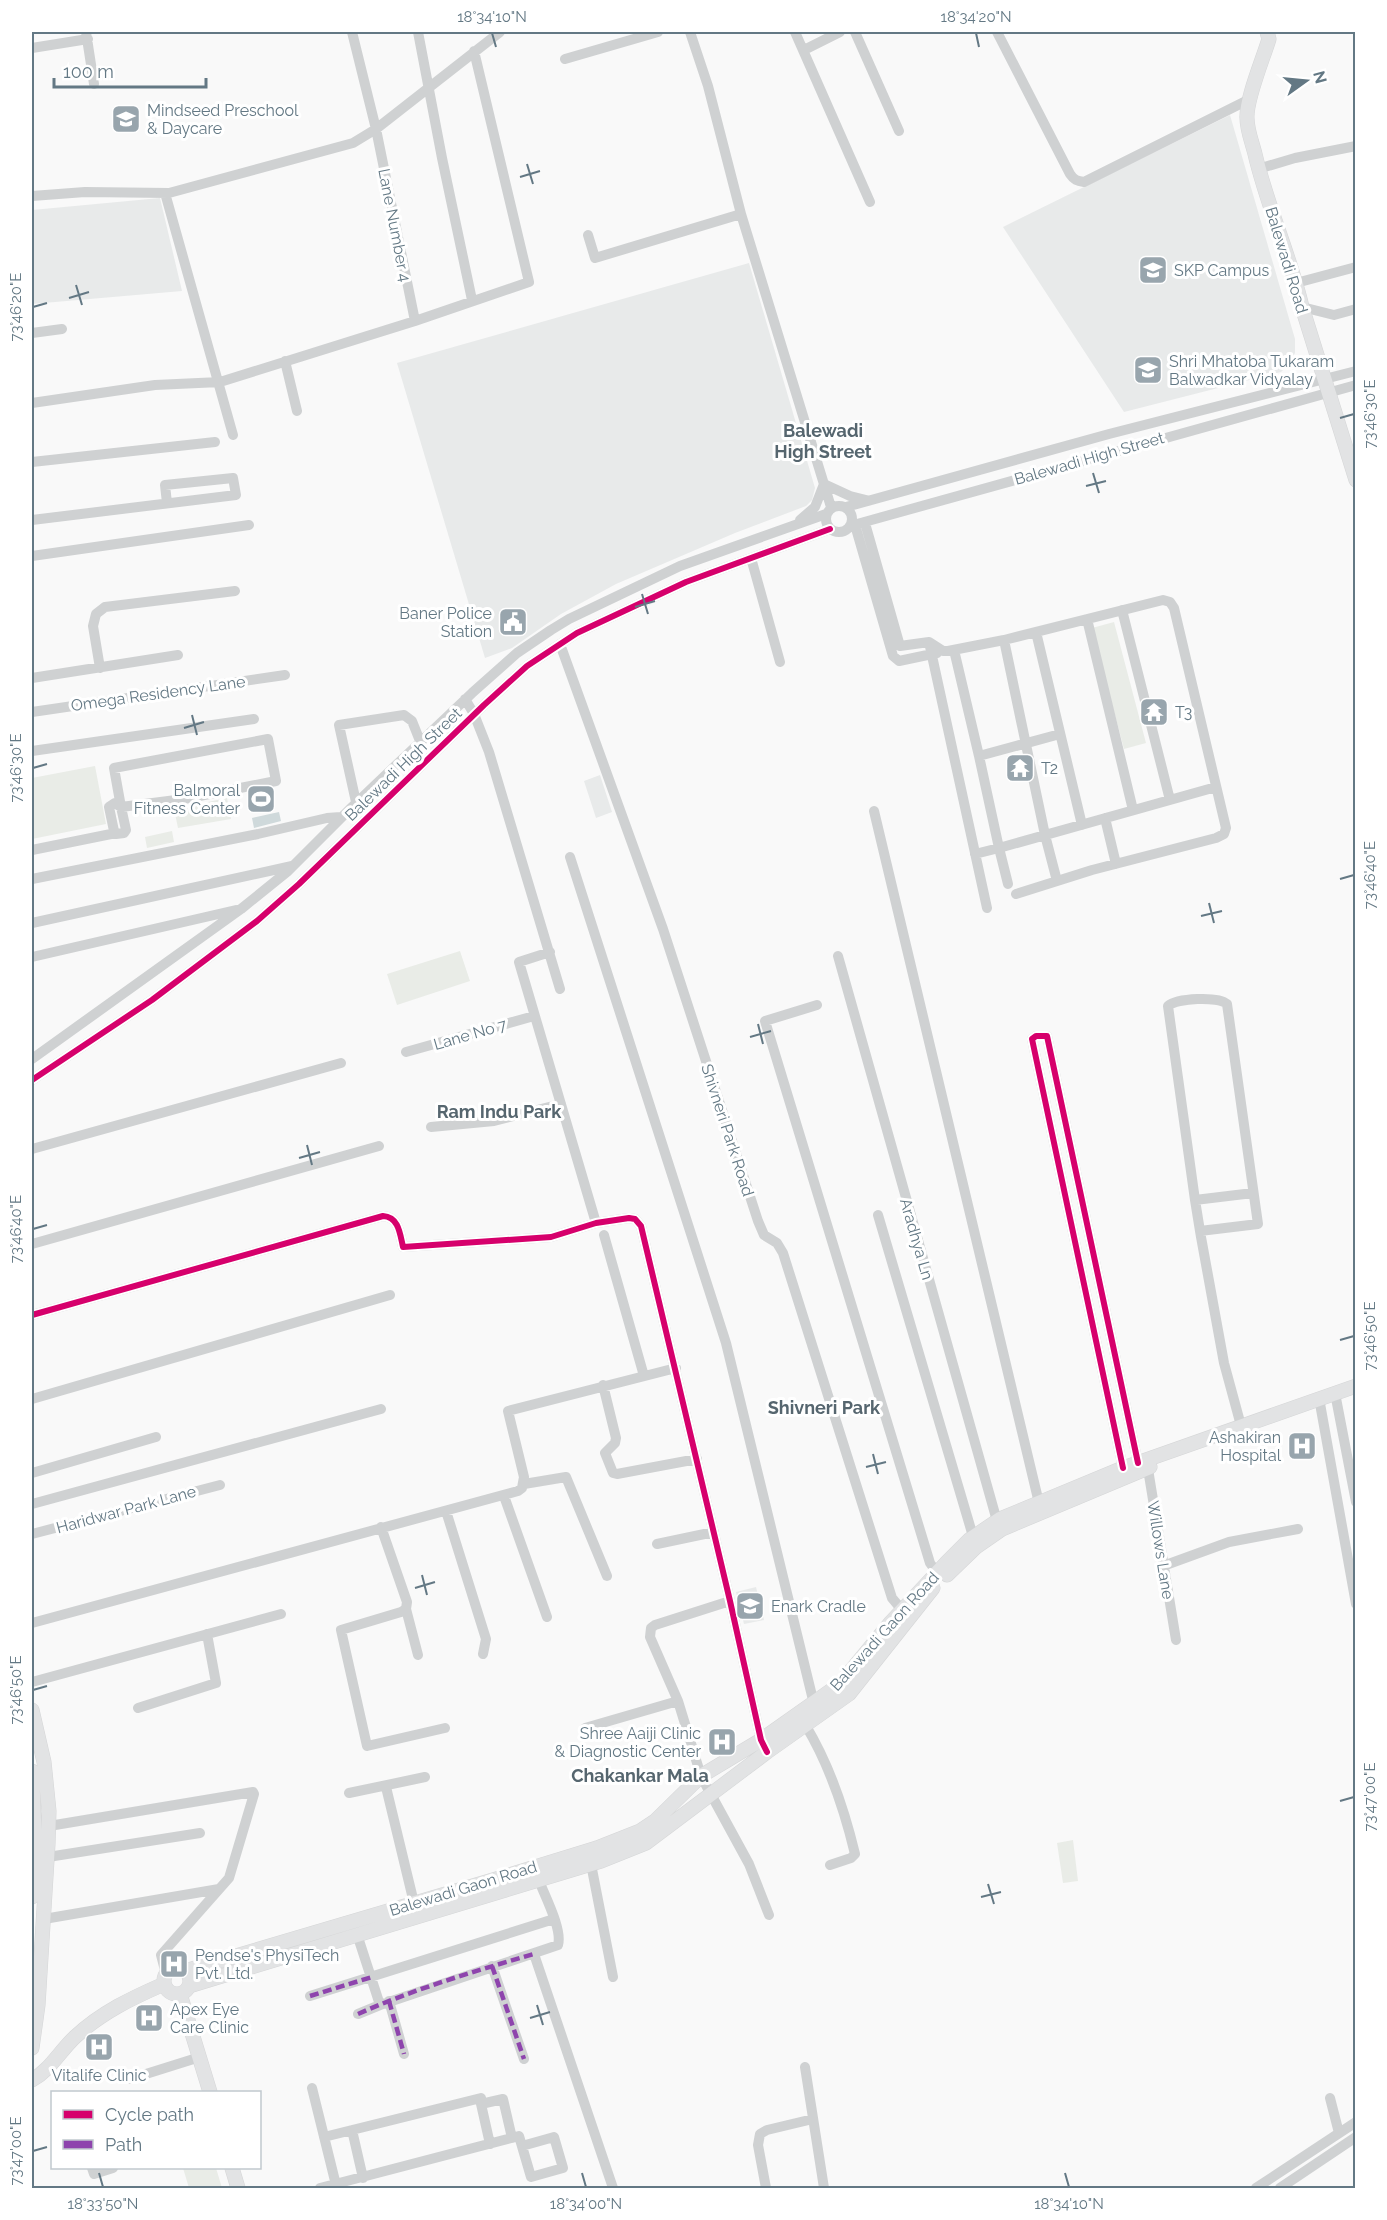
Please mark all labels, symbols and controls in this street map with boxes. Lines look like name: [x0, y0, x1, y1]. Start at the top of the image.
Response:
text: 18°34'10"N: [457, 8, 527, 26]
text: 18°34'20"N: [940, 8, 1012, 26]
scale bar: [54, 51, 206, 89]
north arrow: [1276, 51, 1336, 111]
text: 100 m: [63, 61, 114, 82]
text: N: [1309, 69, 1331, 86]
place label: Mindseed Preschool & Daycare: [147, 101, 299, 138]
school or university icon: Mindseed Preschool & Daycare: [110, 103, 142, 135]
street label: Lane Number 4: [374, 167, 415, 283]
street label: Balewadi Road: [1261, 205, 1312, 316]
school or university icon: SKP Campus: [1137, 254, 1169, 286]
place label: SKP Campus: [1174, 261, 1269, 280]
text: 73°46'20"E: [7, 273, 25, 342]
place label: Shri Mhatoba Tukaram Balwadkar Vidyalay: [1169, 352, 1334, 389]
school or university icon: Shri Mhatoba Tukaram Balwadkar Vidyalay: [1132, 354, 1164, 386]
text: 73°46'30"E: [1361, 379, 1379, 449]
district label: Balewadi High Street: [774, 420, 872, 462]
street label: Balewadi High Street: [1012, 428, 1167, 489]
place label: Baner Police Station: [399, 604, 492, 641]
public building icon: Baner Police Station: [497, 606, 529, 638]
street label: Omega Residency Lane: [70, 672, 247, 715]
temple icon: T3: [1138, 696, 1170, 728]
street label: Balewadi High Street: [341, 703, 466, 825]
place label: T3: [1175, 703, 1192, 722]
text: 73°46'30"E: [7, 733, 25, 803]
temple icon: T2: [1004, 752, 1036, 784]
place label: T2: [1041, 759, 1058, 778]
place label: Balmoral Fitness Center: [134, 781, 241, 818]
sports icon: Balmoral Fitness Center: [245, 783, 277, 815]
text: 73°46'40"E: [1361, 841, 1379, 909]
street label: Lane No 7: [431, 1015, 509, 1054]
street label: Shivneri Park Road: [697, 1062, 758, 1199]
district label: Ram Indu Park: [437, 1101, 562, 1122]
text: 73°46'40"E: [7, 1195, 25, 1263]
street label: Aradhya Ln: [896, 1196, 937, 1282]
text: 73°46'50"E: [1361, 1301, 1379, 1371]
district label: Shivneri Park: [768, 1397, 881, 1418]
place label: Ashakiran Hospital: [1209, 1428, 1282, 1465]
hospital icon: Ashakiran Hospital: [1286, 1430, 1318, 1462]
street label: Haridwar Park Lane: [54, 1482, 198, 1537]
street label: Willows Lane: [1143, 1499, 1178, 1601]
street label: Balewadi Gaon Road: [826, 1568, 943, 1695]
school or university icon: Enark Cradle: [734, 1590, 766, 1622]
place label: Enark Cradle: [771, 1597, 866, 1616]
text: 73°46'50"E: [7, 1655, 25, 1725]
place label: Shree Aaiji Clinic & Diagnostic Center: [555, 1724, 701, 1761]
hospital icon: Shree Aaiji Clinic & Diagnostic Center: [706, 1726, 738, 1758]
text: 73°47'00"E: [1361, 1762, 1379, 1832]
district label: Chakankar Mala: [571, 1765, 709, 1786]
street label: Balewadi Gaon Road: [387, 1857, 539, 1920]
place label: Pendse's PhysiTech Pvt. Ltd.: [195, 1946, 339, 1983]
hospital icon: Pendse's PhysiTech Pvt. Ltd.: [158, 1948, 190, 1980]
place label: Apex Eye Care Clinic: [170, 2000, 249, 2037]
hospital icon: Apex Eye Care Clinic: [133, 2002, 165, 2034]
hospital icon: Vitalife Clinic: [83, 2031, 115, 2063]
place label: Vitalife Clinic: [51, 2066, 147, 2085]
legend: [51, 2091, 261, 2169]
text: Cycle path: [105, 2104, 194, 2125]
text: 73°47'00"E: [7, 2116, 25, 2186]
text: Path: [105, 2134, 142, 2155]
text: 18°33'50"N: [68, 2195, 138, 2213]
text: 18°34'00"N: [550, 2195, 622, 2213]
text: 18°34'10"N: [1034, 2195, 1104, 2213]

